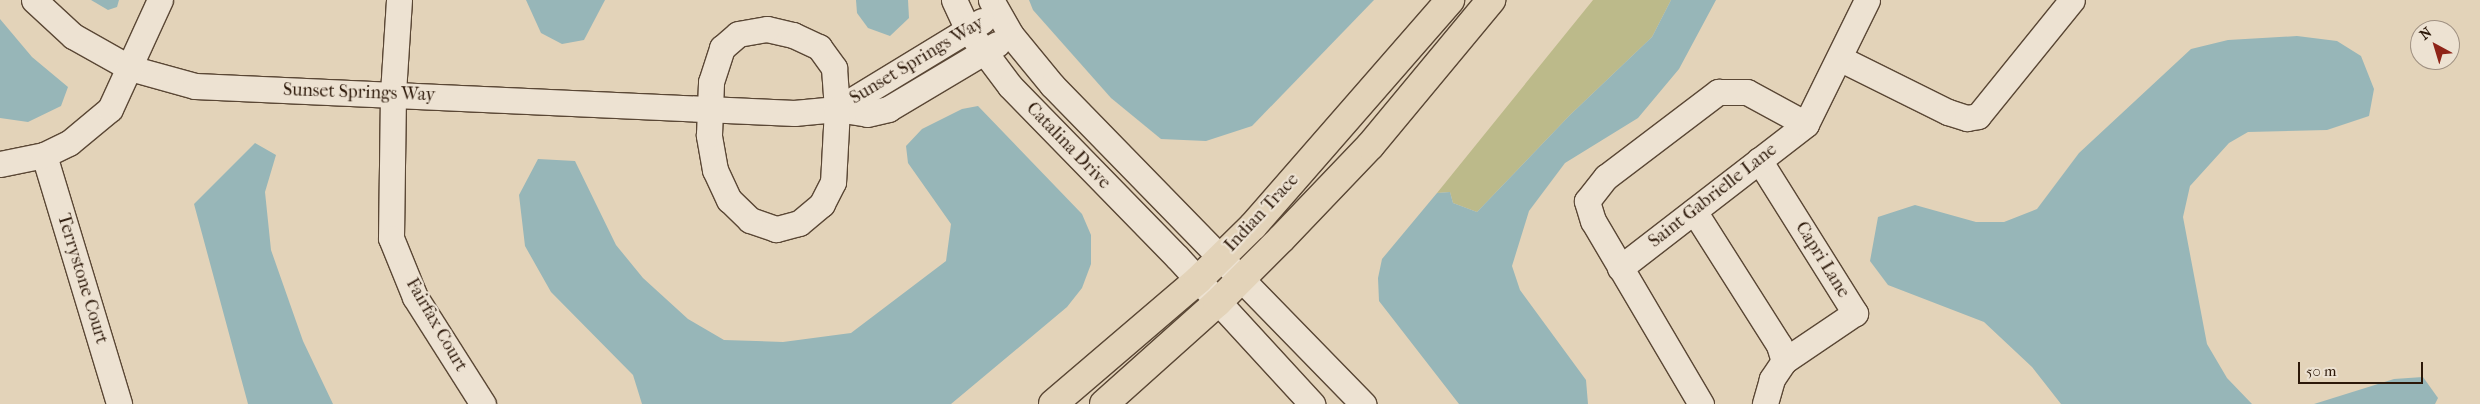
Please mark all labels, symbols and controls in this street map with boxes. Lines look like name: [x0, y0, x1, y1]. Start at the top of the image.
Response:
street label: Sunset Springs Way: [846, 13, 988, 109]
north arrow: [2410, 20, 2460, 70]
text: N: [2416, 24, 2435, 44]
street label: Sunset Springs Way: [283, 80, 435, 106]
street label: Catalina Drive: [1021, 98, 1115, 194]
street label: Saint Gabrielle Lane: [1645, 139, 1781, 253]
street label: Indian Trace: [1220, 169, 1304, 257]
street label: Terrystone Court: [52, 211, 112, 347]
street label: Capri Lane: [1790, 218, 1854, 302]
street label: Fairfax Court: [401, 275, 471, 375]
scale bar: [2300, 352, 2425, 384]
text: 50 m: [2306, 362, 2336, 380]

